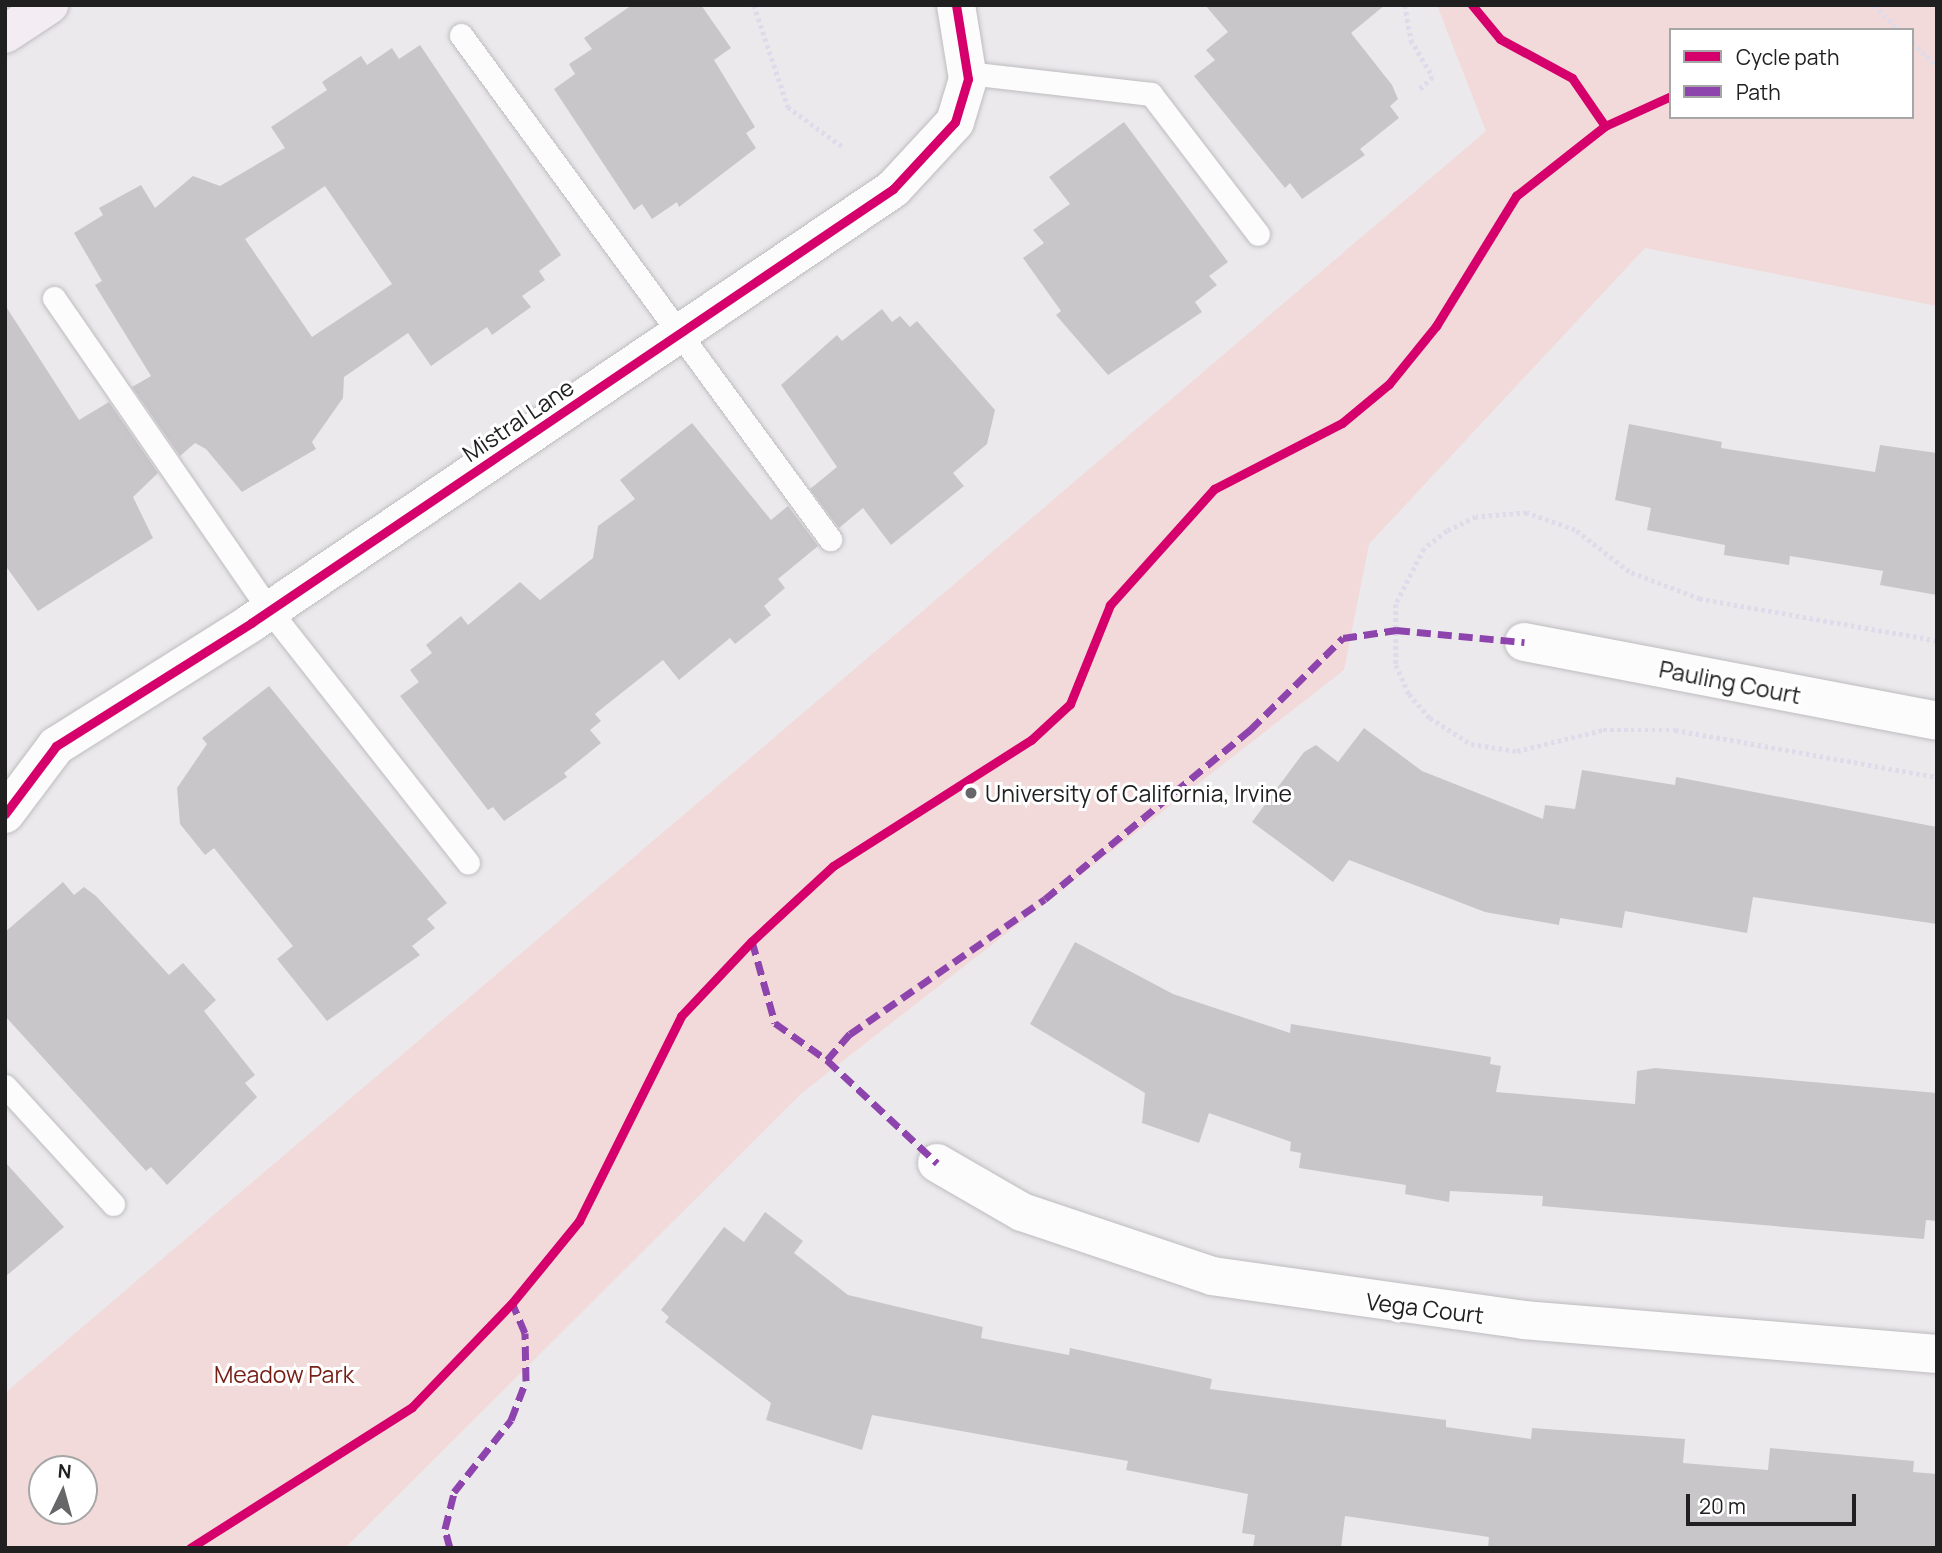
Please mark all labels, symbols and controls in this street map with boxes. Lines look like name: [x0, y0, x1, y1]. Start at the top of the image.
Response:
legend: [1669, 28, 1914, 119]
text: Cycle path: [1736, 43, 1839, 71]
text: Path: [1736, 78, 1781, 106]
street label: Mistral Lane: [457, 373, 579, 467]
street label: Pauling Court: [1657, 655, 1803, 709]
place label: University of California, Irvine: [985, 779, 1292, 807]
marker: University of California, Irvine: [963, 785, 979, 801]
street label: Vega Court: [1365, 1287, 1485, 1329]
park label: Meadow Park: [214, 1360, 354, 1388]
north arrow: [28, 1455, 98, 1525]
text: N: [57, 1458, 73, 1485]
scale bar: [1690, 1480, 1860, 1524]
text: 20 m: [1699, 1492, 1746, 1520]

